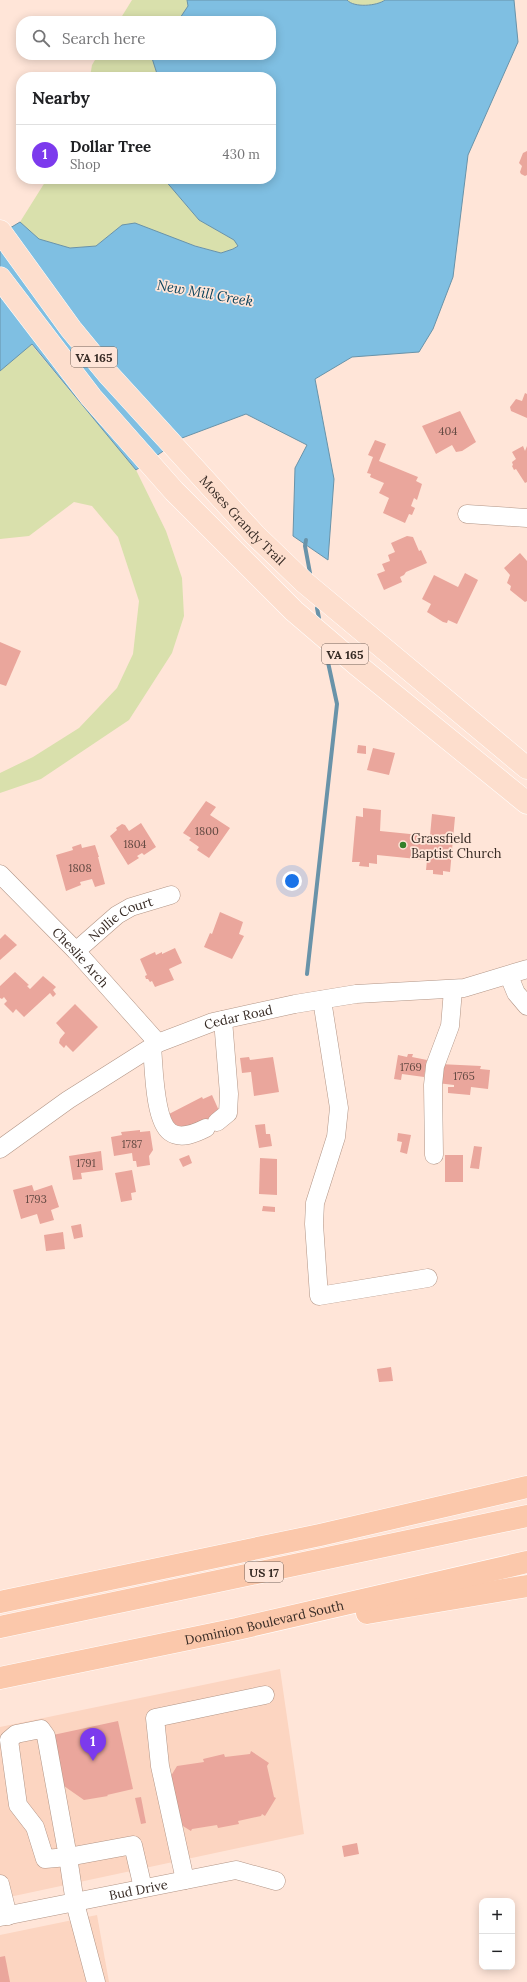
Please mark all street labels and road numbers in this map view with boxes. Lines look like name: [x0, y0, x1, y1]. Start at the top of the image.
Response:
road number: VA 165: [71, 347, 117, 367]
street label: Moses Grandy Trail: [196, 472, 290, 569]
road number: VA 165: [322, 644, 368, 664]
street label: Nollie Court: [85, 892, 155, 945]
street label: Cheslie Arch: [49, 924, 113, 991]
street label: Cedar Road: [201, 1001, 274, 1033]
road number: US 17: [245, 1562, 283, 1582]
street label: Dominion Boulevard South: [183, 1596, 346, 1648]
street label: Bud Drive: [107, 1875, 169, 1904]

